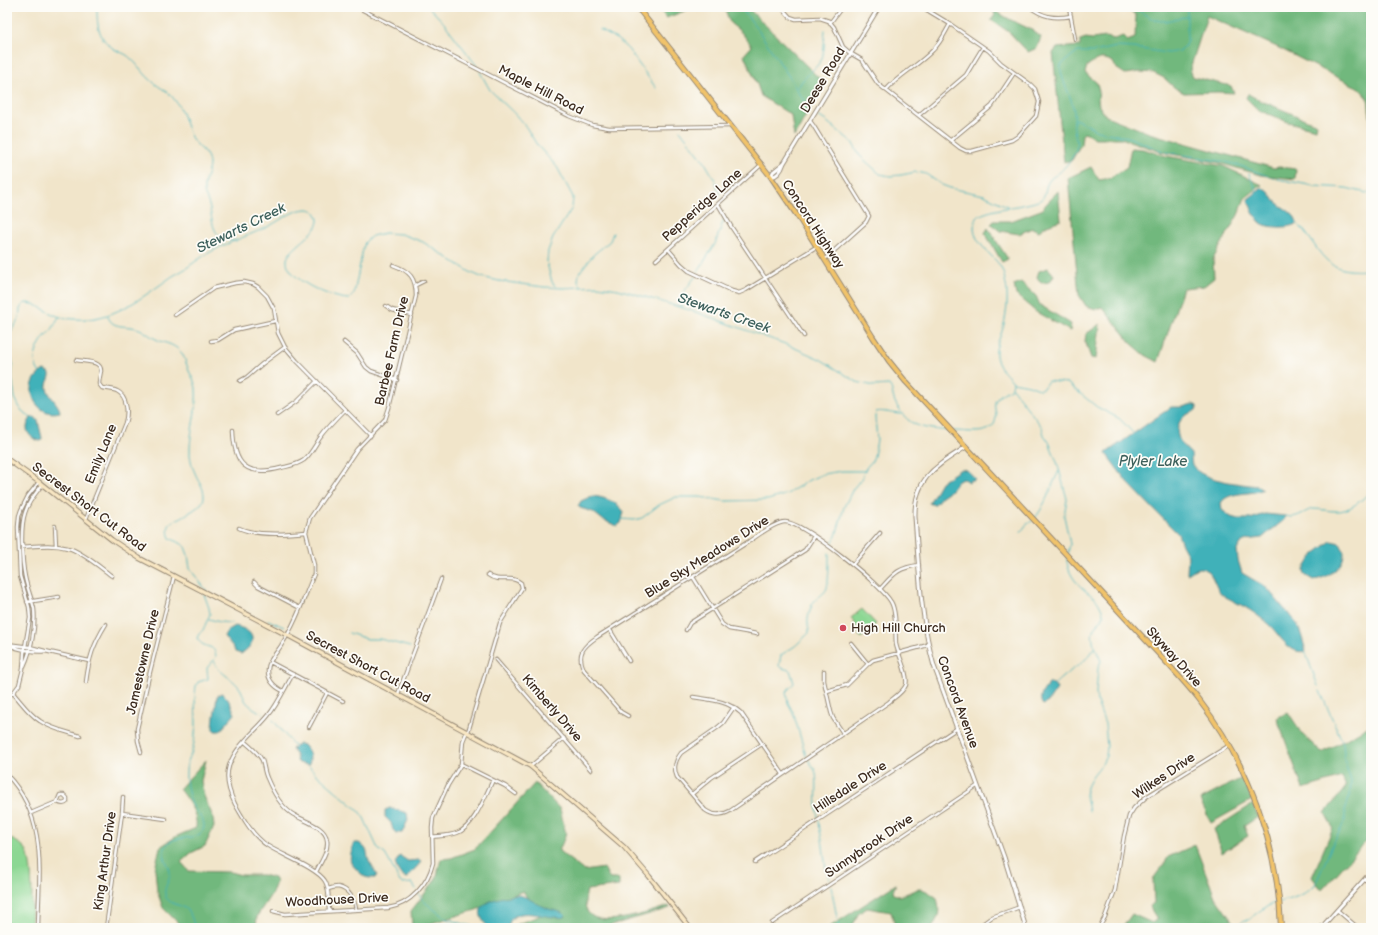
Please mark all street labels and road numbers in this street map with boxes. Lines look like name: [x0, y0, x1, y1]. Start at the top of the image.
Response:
street label: Deese Road: [797, 44, 849, 116]
street label: Maple Hill Road: [496, 62, 586, 118]
street label: Pepperidge Lane: [659, 165, 745, 245]
street label: Concord Highway: [778, 177, 848, 272]
street label: Barbee Farm Drive: [372, 295, 412, 407]
street label: Emily Lane: [82, 421, 120, 486]
street label: Secrest Short Cut Road: [29, 459, 149, 555]
street label: Blue Sky Meadows Drive: [642, 512, 772, 602]
street label: Jamestowne Drive: [123, 608, 163, 716]
street label: Skyway Drive: [1143, 624, 1205, 691]
street label: Secrest Short Cut Road: [303, 627, 433, 707]
street label: Concord Avenue: [934, 654, 982, 751]
street label: Kimberly Drive: [518, 671, 586, 745]
street label: Wilkes Drive: [1130, 749, 1198, 803]
street label: Hillsdale Drive: [810, 757, 890, 817]
street label: King Arthur Drive: [90, 810, 120, 911]
street label: Sunnybrook Drive: [822, 811, 916, 881]
street label: Woodhouse Drive: [285, 889, 389, 911]

